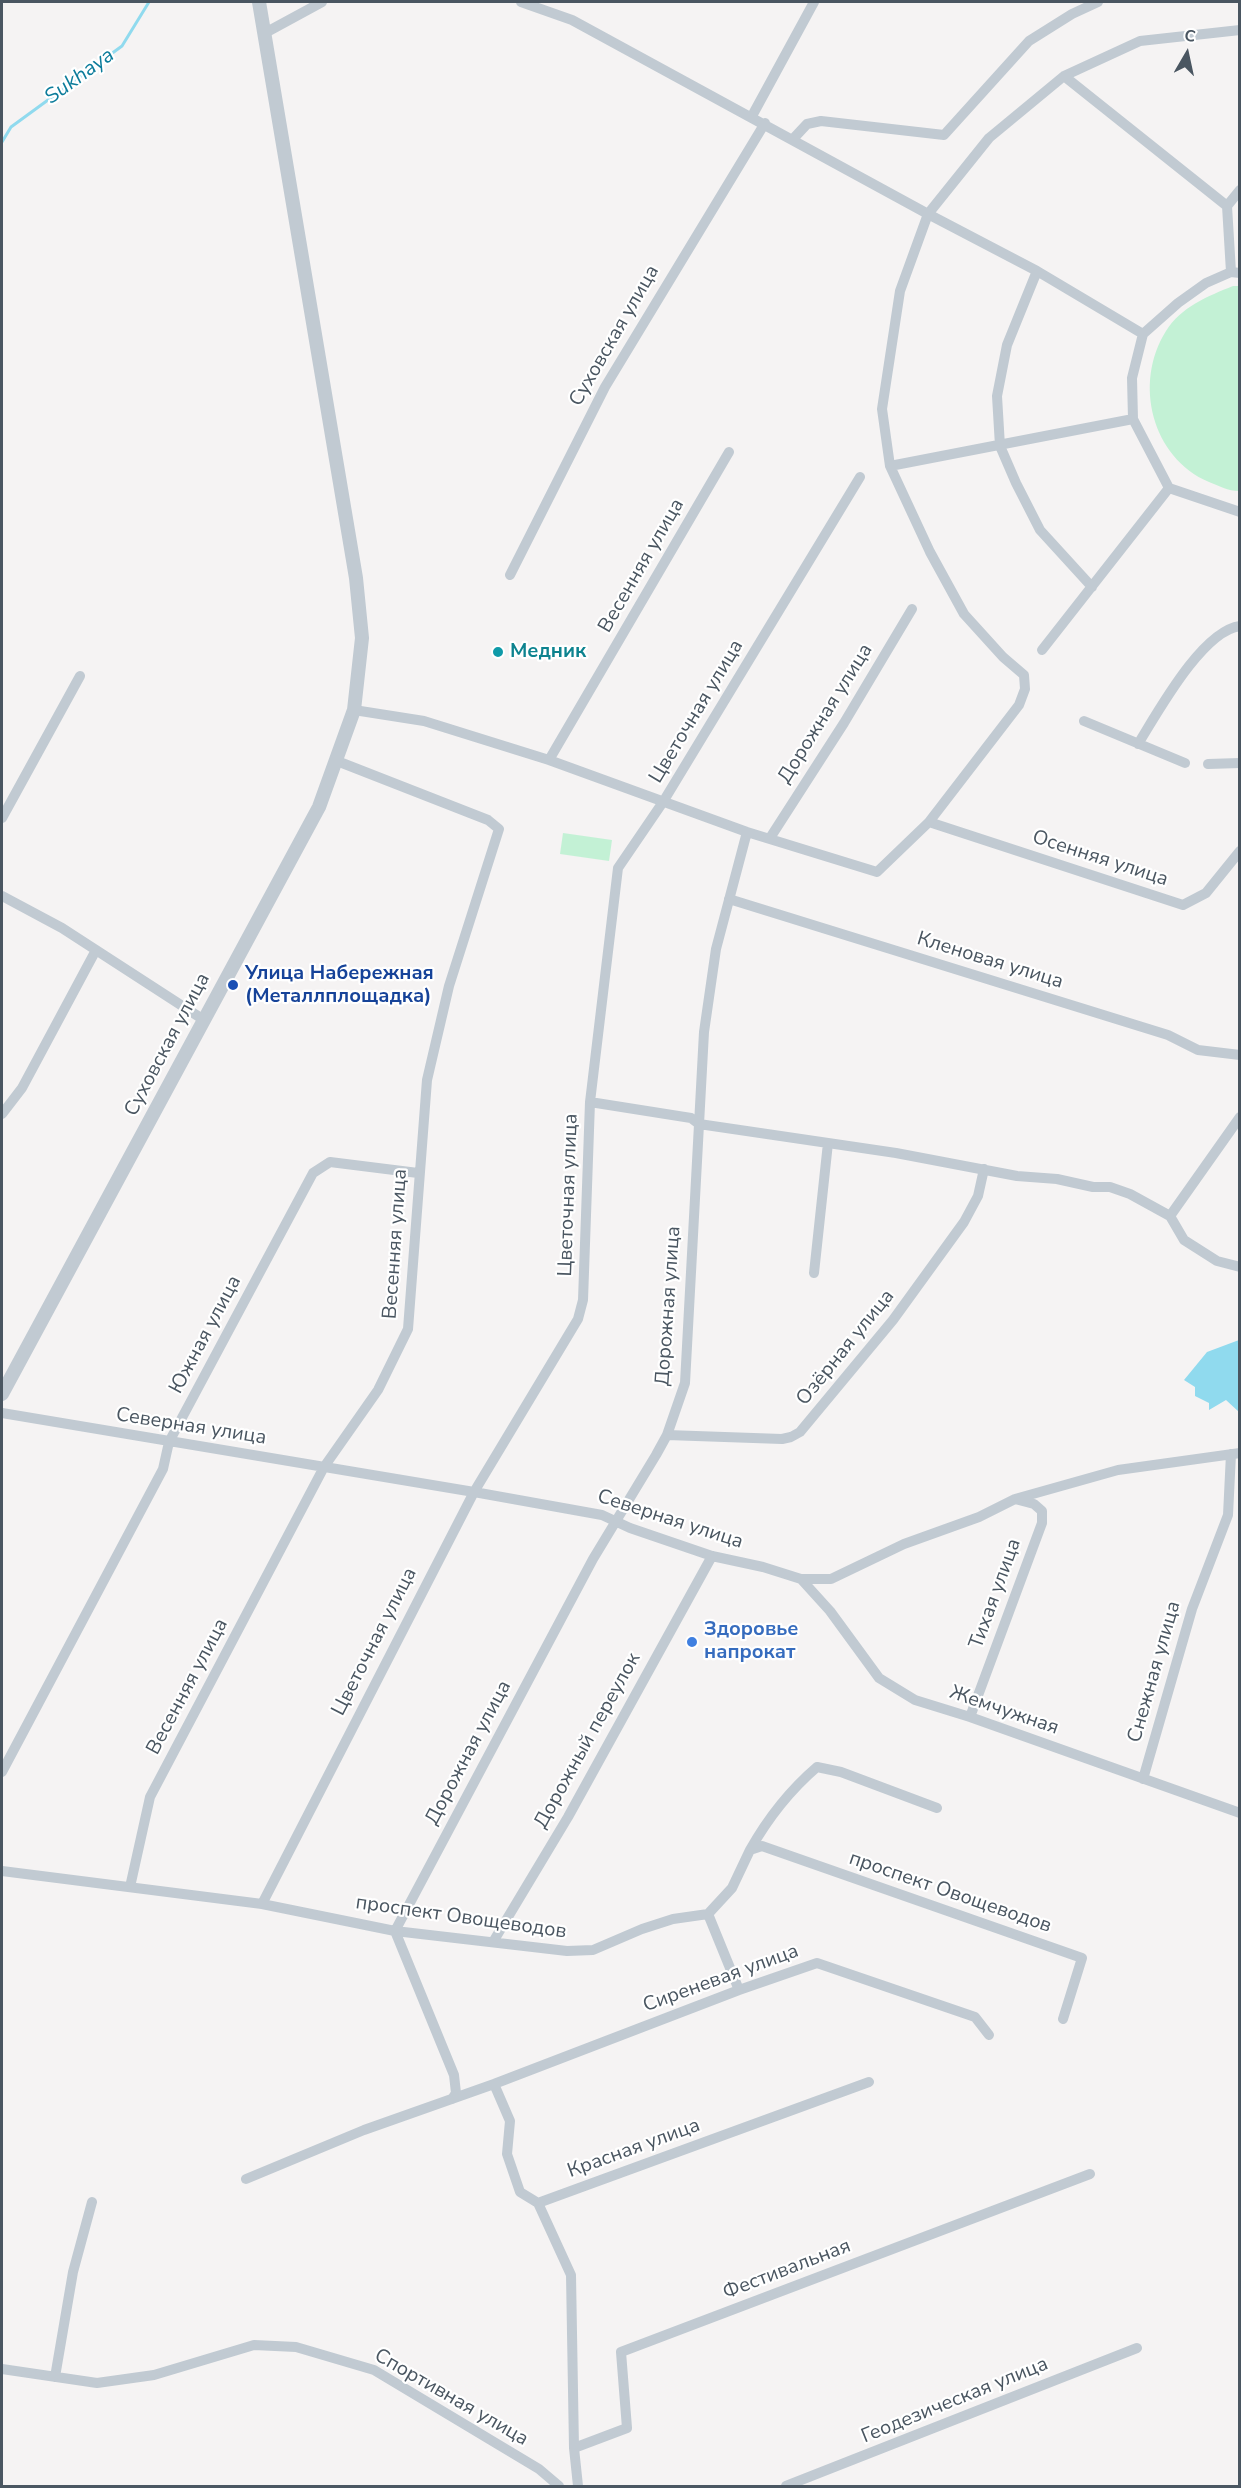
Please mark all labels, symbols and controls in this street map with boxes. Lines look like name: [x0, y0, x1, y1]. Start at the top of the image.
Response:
north arrow: [1157, 24, 1217, 84]
text: С: [1183, 25, 1197, 48]
water label: Sukhaya: [40, 43, 120, 111]
street label: Суховская улица: [565, 261, 665, 411]
street label: Весенняя улица: [594, 495, 690, 637]
street label: Цветочная улица: [645, 636, 749, 788]
place label: Медник: [510, 640, 586, 664]
street label: Дорожная улица: [773, 640, 879, 788]
marker: Медник: [491, 645, 505, 659]
street label: Осенняя улица: [1029, 826, 1171, 892]
street label: Кленовая улица: [914, 927, 1066, 995]
place label: Улица Набережная (Металлплощадка): [245, 962, 434, 1009]
street label: Суховская улица: [120, 969, 216, 1121]
marker: Улица Набережная (Металлплощадка): [226, 978, 240, 992]
street label: Цветочная улица: [554, 1113, 584, 1277]
street label: Весенняя улица: [379, 1168, 413, 1320]
street label: Дорожная улица: [651, 1225, 687, 1387]
street label: Южная улица: [165, 1272, 247, 1398]
street label: Озёрная улица: [792, 1285, 900, 1411]
street label: Северная улица: [114, 1403, 268, 1451]
street label: Северная улица: [594, 1485, 746, 1555]
street label: Тихая улица: [965, 1536, 1027, 1652]
street label: Цветочная улица: [327, 1564, 423, 1720]
street label: Снежная улица: [1123, 1599, 1187, 1745]
street label: Весенняя улица: [142, 1615, 234, 1759]
place label: Здоровье напрокат: [704, 1618, 798, 1665]
marker: Здоровье напрокат: [685, 1635, 699, 1649]
street label: Дорожный переулок: [530, 1649, 646, 1833]
street label: Дорожная улица: [421, 1677, 517, 1829]
street label: Жемчужная: [946, 1681, 1062, 1741]
street label: проспект Овощеводов: [846, 1847, 1054, 1939]
street label: проспект Овощеводов: [354, 1891, 568, 1945]
street label: Сиреневая улица: [640, 1940, 802, 2018]
street label: Красная улица: [565, 2114, 703, 2184]
street label: Фестивальная: [720, 2235, 854, 2305]
street label: Спортивная улица: [370, 2344, 532, 2452]
street label: Геодезическая улица: [858, 2353, 1052, 2449]

